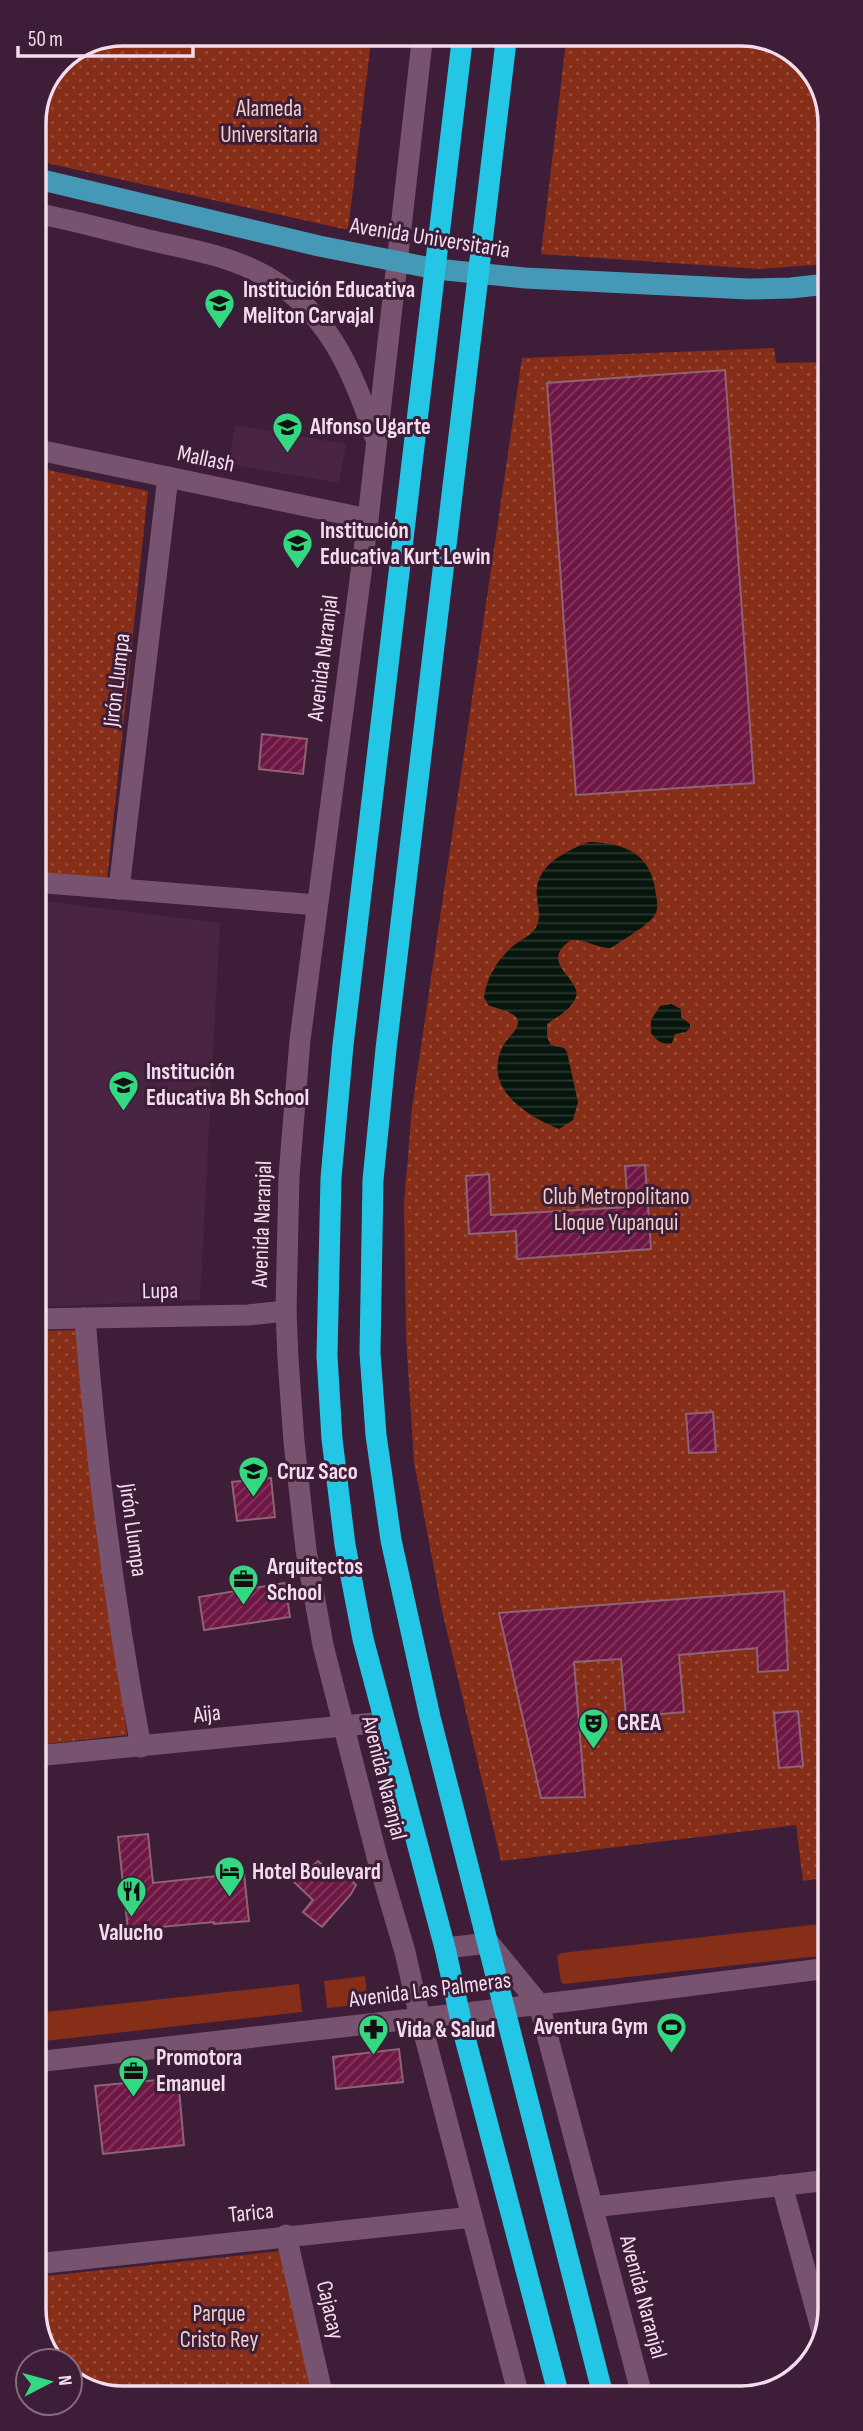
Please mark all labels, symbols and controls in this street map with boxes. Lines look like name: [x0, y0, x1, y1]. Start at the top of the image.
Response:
scale bar: [18, 14, 192, 58]
text: 50 m: [28, 27, 63, 52]
park label: Alameda Universitaria: [220, 95, 318, 149]
street label: Avenida Universitaria: [347, 211, 512, 264]
place label: Institución Educativa Meliton Carvajal: [243, 276, 415, 330]
school or university icon: Institución Educativa Meliton Carvajal: [203, 286, 237, 330]
school or university icon: Alfonso Ugarte: [270, 410, 304, 454]
place label: Alfonso Ugarte: [309, 413, 431, 441]
street label: Mallash: [175, 439, 237, 479]
place label: Institución Educativa Kurt Lewin: [320, 517, 491, 571]
school or university icon: Institución Educativa Kurt Lewin: [280, 527, 314, 571]
street label: Avenida Naranjal: [301, 593, 345, 723]
street label: Jirón Llumpa: [97, 632, 137, 729]
place label: Institución Educativa Bh School: [146, 1058, 309, 1112]
school or university icon: Institución Educativa Bh School: [106, 1068, 140, 1112]
street label: Avenida Naranjal: [246, 1160, 278, 1289]
park label: Club Metropolitano Lloque Yupanqui: [542, 1183, 690, 1237]
street label: Lupa: [142, 1277, 178, 1305]
school or university icon: Cruz Saco: [237, 1455, 271, 1499]
place label: Cruz Saco: [277, 1458, 358, 1486]
street label: Jirón Llumpa: [112, 1481, 153, 1578]
place label: Arquitectos School: [266, 1553, 363, 1607]
office icon: Arquitectos School: [227, 1563, 261, 1607]
street label: Aija: [191, 1699, 222, 1729]
theatre icon: CREA: [577, 1706, 611, 1750]
place label: CREA: [617, 1709, 662, 1737]
street label: Avenida Naranjal: [355, 1712, 413, 1843]
hotel icon: Hotel Boulevard: [212, 1855, 246, 1899]
place label: Hotel Boulevard: [252, 1858, 381, 1886]
restaurant icon: Valucho: [114, 1875, 148, 1919]
place label: Valucho: [99, 1919, 163, 1947]
street label: Avenida Las Palmeras: [346, 1966, 513, 2014]
sports icon: Aventura Gym: [654, 2010, 688, 2054]
pharmacy icon: Vida & Salud: [356, 2013, 390, 2057]
place label: Aventura Gym: [533, 2013, 648, 2041]
place label: Vida & Salud: [396, 2016, 495, 2044]
place label: Promotora Emanuel: [156, 2044, 242, 2098]
office icon: Promotora Emanuel: [116, 2054, 150, 2098]
street label: Tarica: [227, 2197, 275, 2229]
street label: Avenida Naranjal: [613, 2231, 673, 2362]
street label: Cajacay: [310, 2278, 350, 2342]
park label: Parque Cristo Rey: [180, 2300, 258, 2354]
north arrow: [14, 2347, 84, 2417]
text: N: [52, 2374, 76, 2387]

